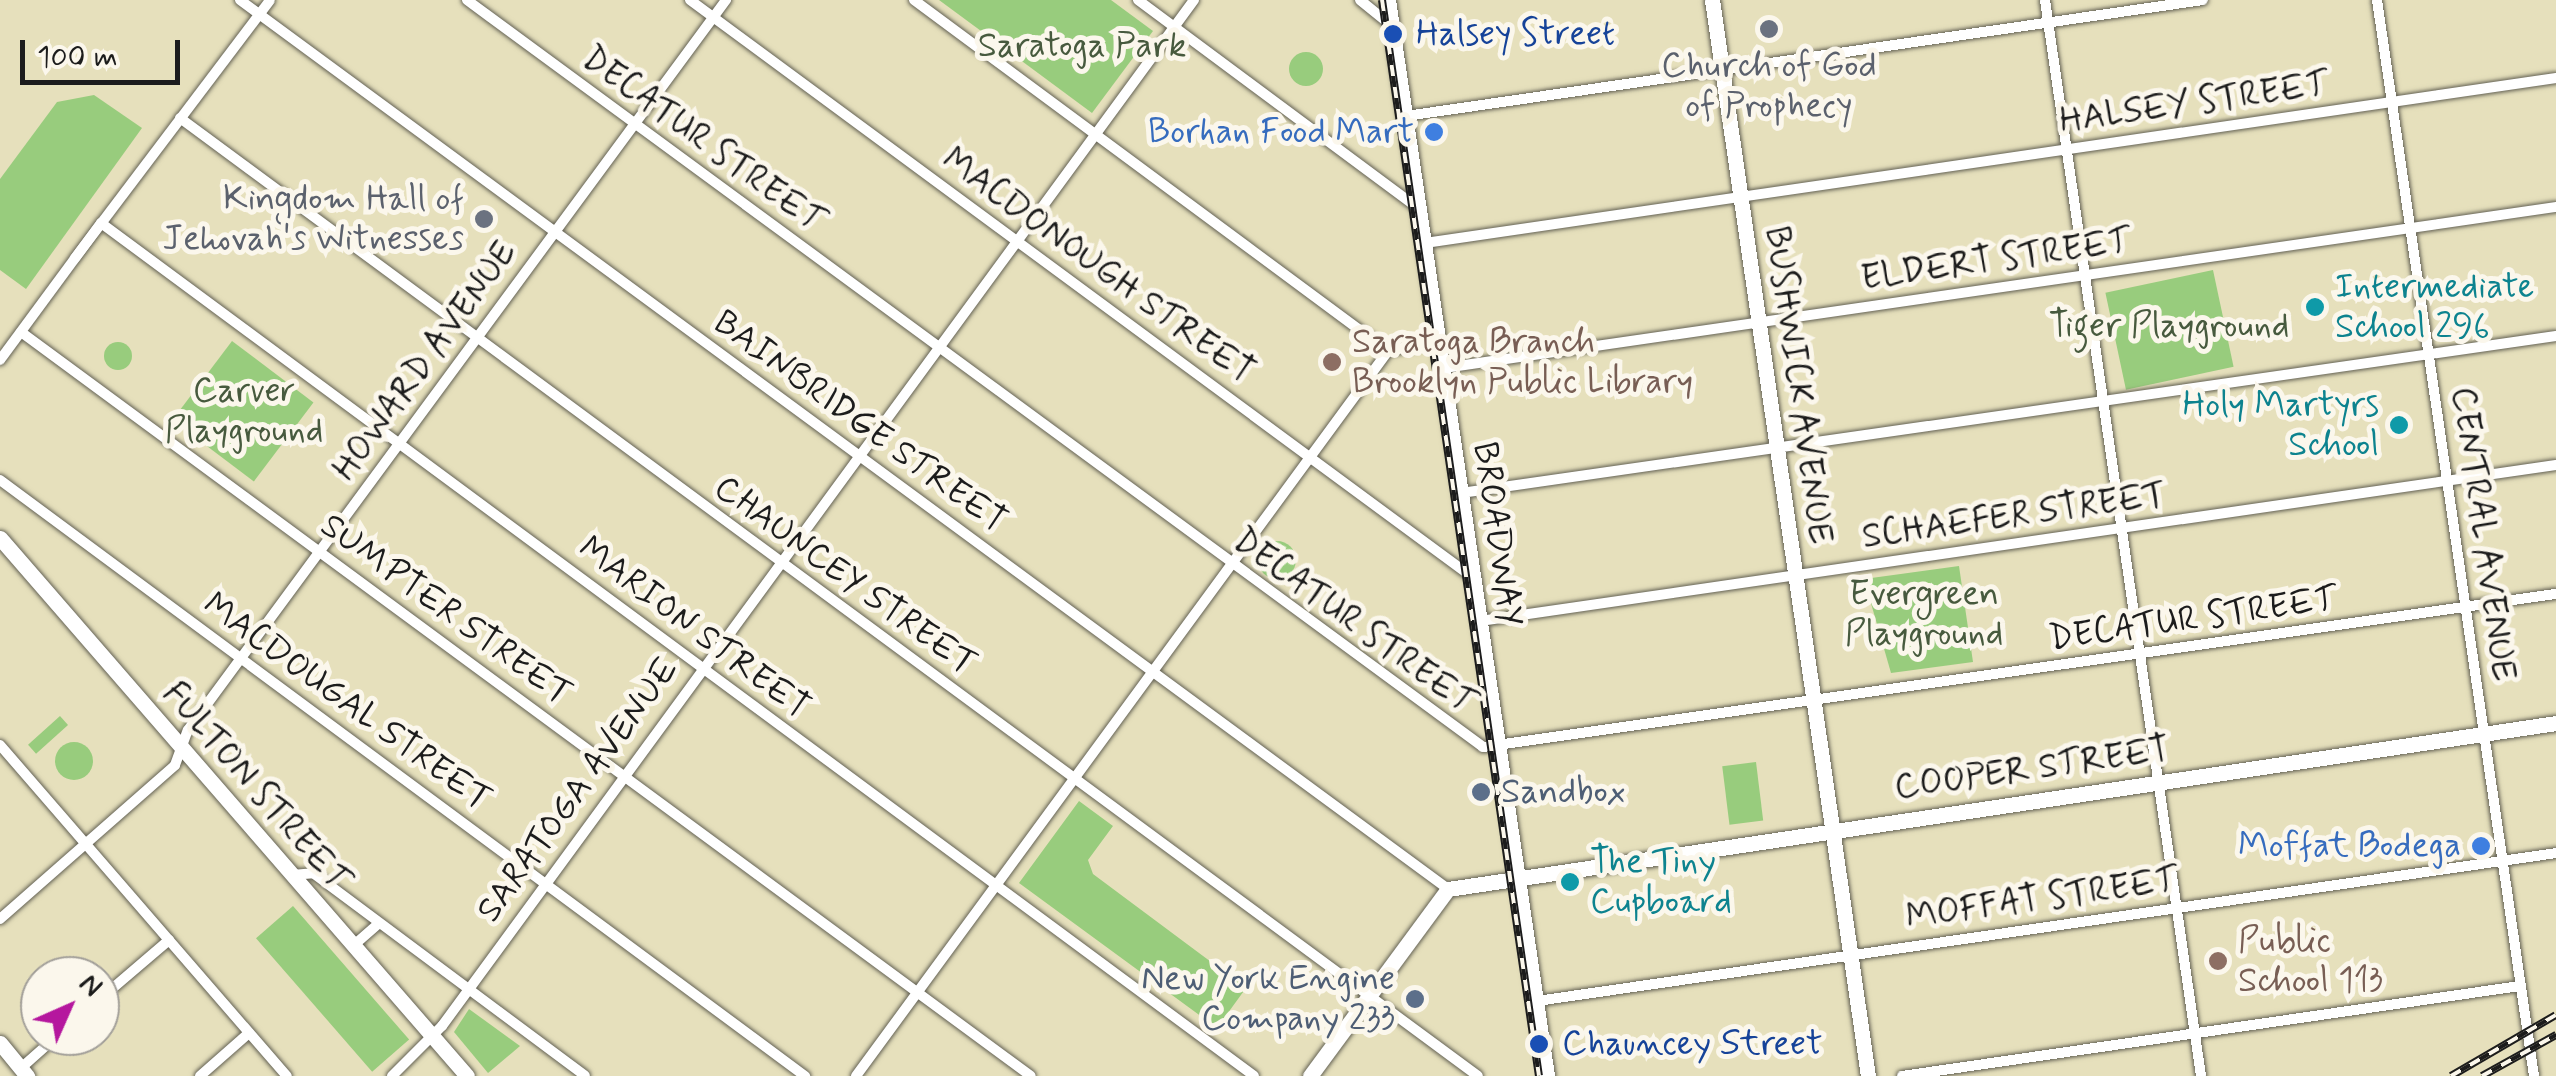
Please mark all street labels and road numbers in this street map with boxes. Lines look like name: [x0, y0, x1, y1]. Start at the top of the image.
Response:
street label: DECATUR STREET: [573, 37, 833, 243]
street label: HALSEY STREET: [2056, 63, 2332, 143]
street label: MACDONOUGH STREET: [934, 139, 1262, 393]
street label: ELDERT STREET: [1858, 220, 2134, 300]
street label: BUSHWICK AVENUE: [1755, 222, 1841, 548]
street label: HOWARD AVENUE: [322, 231, 528, 491]
street label: BAINBRIDGE STREET: [705, 302, 1015, 542]
street label: CENTRAL AVENUE: [2441, 383, 2525, 685]
street label: BROADWAY: [1463, 439, 1531, 629]
street label: CHAUNCEY STREET: [704, 466, 986, 686]
street label: SCHAEFER STREET: [1857, 474, 2171, 558]
street label: SUMPTER STREET: [311, 504, 581, 716]
street label: DECATUR STREET: [1224, 519, 1484, 725]
street label: MARION STREET: [570, 527, 818, 729]
street label: DECATUR STREET: [2046, 578, 2340, 660]
street label: MACDOUGAL STREET: [193, 582, 501, 822]
street label: SARATOGA AVENUE: [468, 650, 688, 930]
street label: FULTON STREET: [153, 673, 359, 901]
street label: COOPER STREET: [1892, 729, 2172, 809]
street label: MOFFAT STREET: [1903, 859, 2181, 939]

